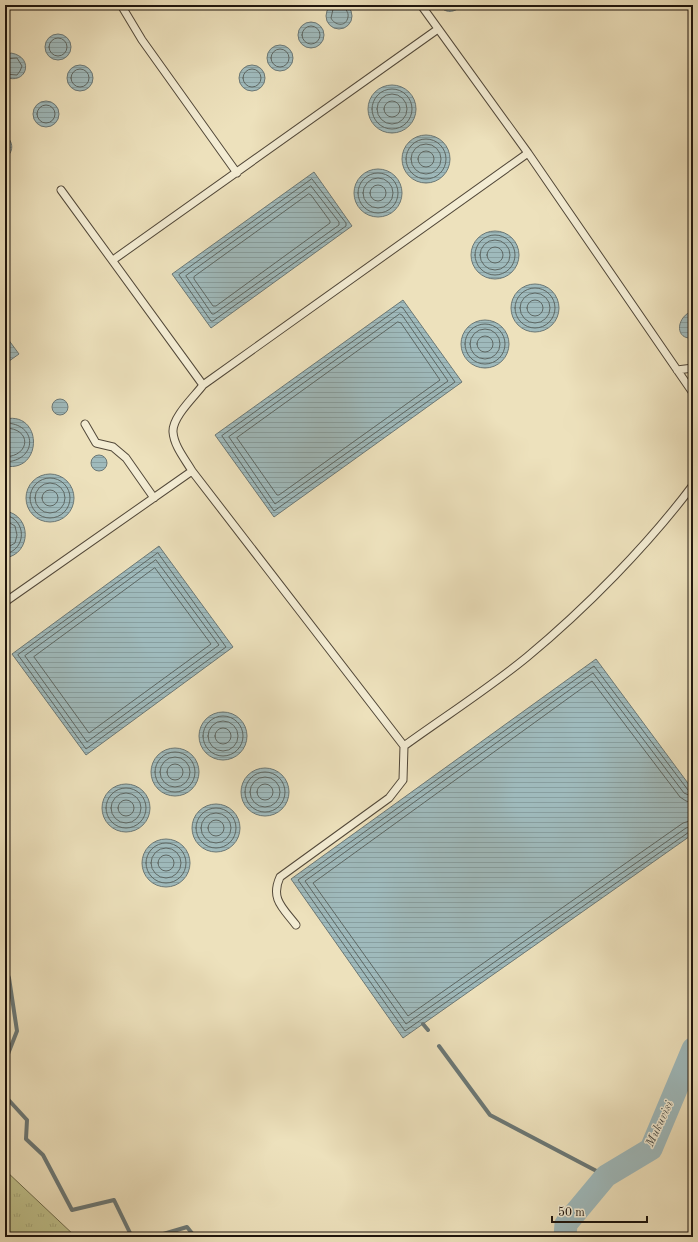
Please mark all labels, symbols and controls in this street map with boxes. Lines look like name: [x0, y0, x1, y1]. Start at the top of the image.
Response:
water label: Mukuvisi: [644, 1099, 676, 1150]
scale bar: [552, 1198, 647, 1224]
text: 50 m: [558, 1206, 585, 1219]

